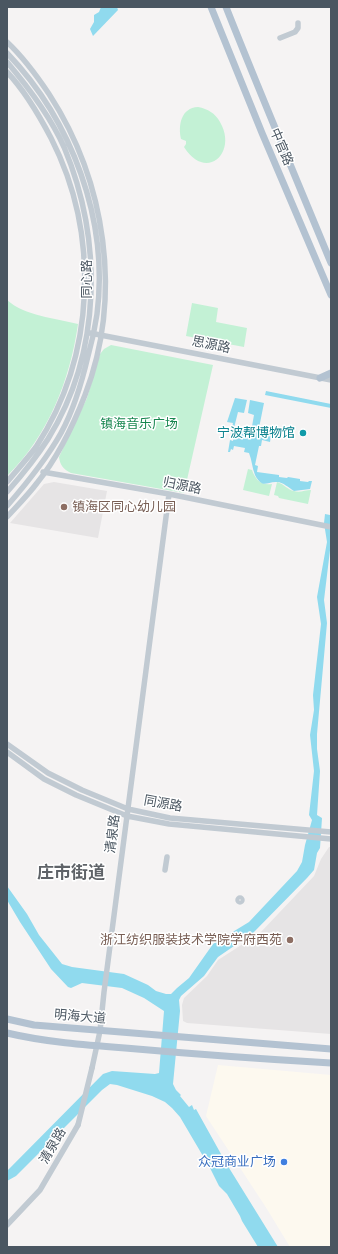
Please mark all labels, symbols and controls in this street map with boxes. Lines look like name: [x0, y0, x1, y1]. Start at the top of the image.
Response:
street label: 中官路: [266, 126, 296, 168]
street label: 同心路: [79, 260, 95, 298]
street label: 思源路: [190, 334, 232, 356]
park label: 镇海音乐广场: [100, 416, 178, 432]
place label: 宁波帮博物馆: [217, 425, 295, 441]
marker: 宁波帮博物馆: [298, 428, 308, 438]
street label: 归源路: [161, 475, 203, 497]
place label: 镇海区同心幼儿园: [72, 499, 176, 515]
marker: 镇海区同心幼儿园: [59, 502, 69, 512]
street label: 同源路: [142, 793, 184, 815]
street label: 清泉路: [103, 814, 123, 854]
district label: 庄市街道: [37, 863, 105, 883]
place label: 浙江纺织服装技术学院学府西苑: [100, 932, 282, 948]
marker: 浙江纺织服装技术学院学府西苑: [285, 935, 295, 945]
street label: 明海大道: [53, 1007, 107, 1027]
street label: 清泉路: [36, 1125, 70, 1167]
place label: 众冠商业广场: [198, 1154, 276, 1170]
marker: 众冠商业广场: [279, 1157, 289, 1167]

